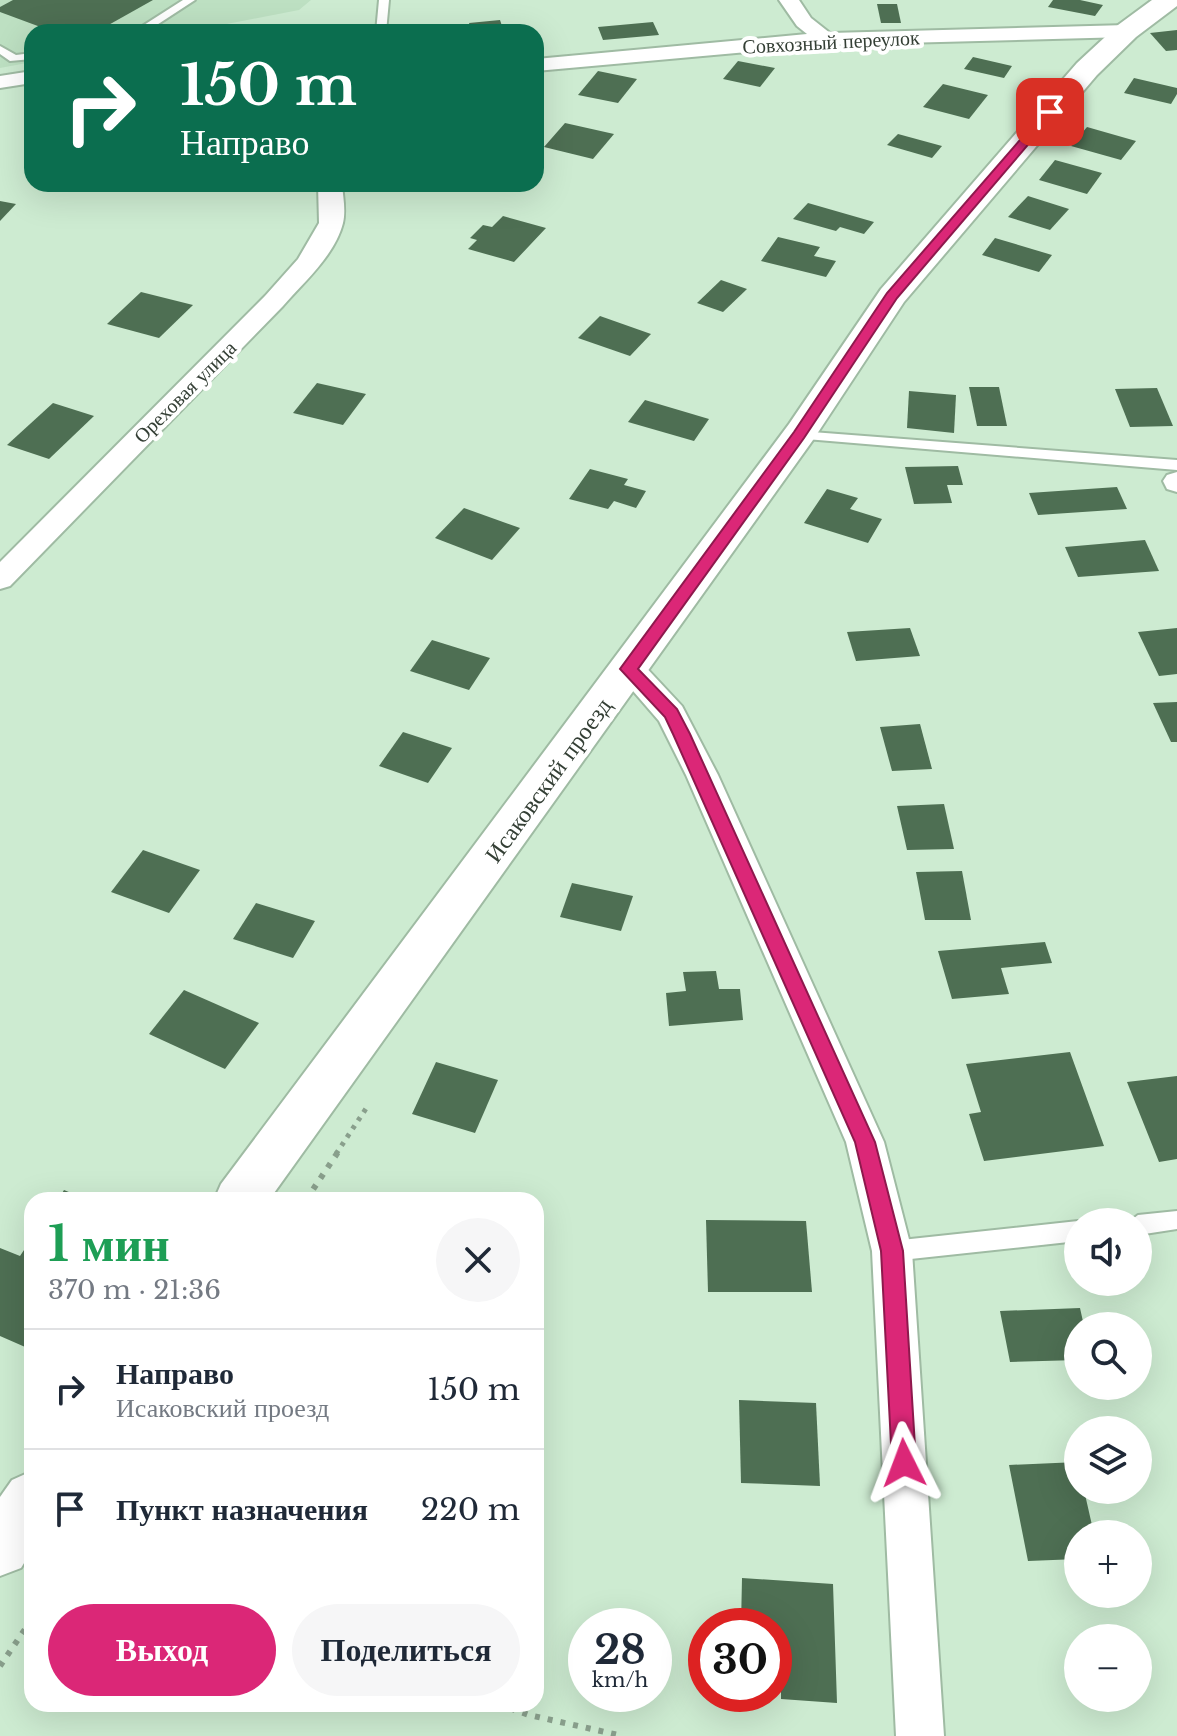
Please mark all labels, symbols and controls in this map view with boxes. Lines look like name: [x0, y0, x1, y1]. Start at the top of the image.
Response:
street label: Совхозный переулок: [742, 25, 920, 59]
text: 150 m: [180, 51, 357, 120]
icon: right: [48, 56, 152, 160]
pin: [1016, 78, 1084, 146]
icon: arrive: [1028, 90, 1072, 134]
text: Направо: [180, 120, 310, 165]
street label: Ореховая улица: [129, 336, 241, 448]
street label: Исаковский проезд: [478, 692, 618, 868]
map controls: [1064, 1208, 1152, 1712]
button: sound: [1064, 1208, 1152, 1296]
text: 1 мин: [48, 1214, 170, 1274]
button: close: [436, 1218, 520, 1302]
text: 370 m · 21:36: [48, 1274, 221, 1306]
button: search: [1064, 1312, 1152, 1400]
text: Направо: [116, 1355, 234, 1392]
icon: right: [48, 1367, 92, 1411]
text: 150 m: [427, 1371, 520, 1408]
text: Исаковский проезд: [116, 1392, 329, 1424]
button: layers: [1064, 1416, 1152, 1504]
position arrow: [862, 1421, 946, 1505]
icon: arrive: [48, 1487, 92, 1531]
text: Пункт назначения: [116, 1491, 368, 1528]
text: 220 m: [421, 1491, 520, 1528]
button: +: [1064, 1520, 1152, 1608]
button: Выход: [48, 1604, 276, 1696]
button: Поделиться: [292, 1604, 520, 1696]
speed limit sign: 30: [688, 1608, 792, 1712]
button: −: [1064, 1624, 1152, 1712]
text: 28: [594, 1625, 646, 1675]
text: km/h: [592, 1668, 648, 1692]

